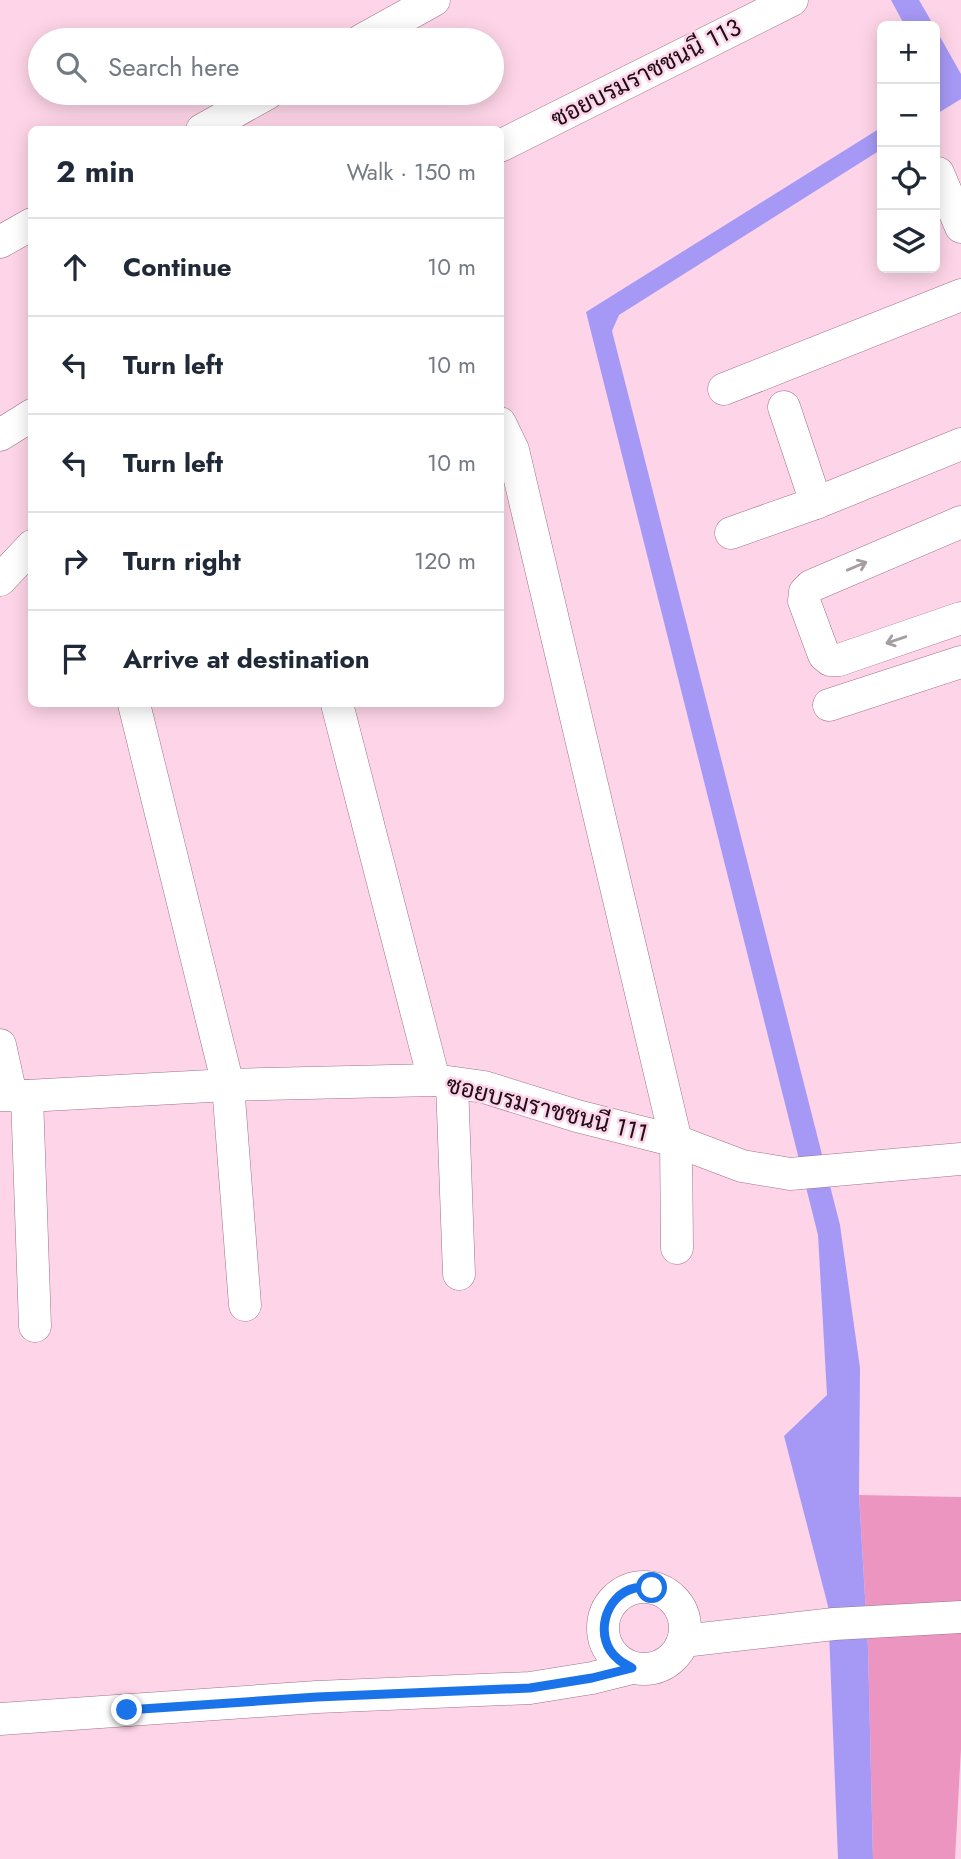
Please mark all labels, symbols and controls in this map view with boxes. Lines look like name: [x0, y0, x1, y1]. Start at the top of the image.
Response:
street label: ซอยบรมราชชนนี 113: [545, 9, 747, 136]
map controls: [877, 21, 940, 273]
button: +: [877, 21, 940, 84]
search box: [28, 28, 504, 105]
icon: search: [52, 48, 90, 86]
text: Search here: [108, 48, 240, 86]
button: −: [877, 84, 940, 147]
button: locate: [877, 147, 940, 210]
text: 2 min: [56, 150, 135, 193]
text: Walk · 150 m: [346, 155, 476, 189]
button: layers: [877, 210, 940, 273]
icon: ahead: [56, 248, 94, 286]
text: Continue: [123, 248, 232, 286]
text: 10 m: [427, 250, 476, 284]
icon: left: [56, 346, 94, 384]
text: Turn left: [123, 346, 223, 384]
text: 10 m: [427, 348, 476, 382]
icon: left: [56, 444, 94, 482]
text: Turn left: [123, 444, 223, 482]
text: 10 m: [427, 446, 476, 480]
icon: right: [56, 542, 94, 580]
text: Turn right: [123, 542, 241, 580]
text: 120 m: [414, 544, 476, 578]
one-way arrow: [846, 559, 867, 572]
one-way arrow: [886, 635, 908, 647]
icon: arrive: [56, 640, 94, 678]
text: Arrive at destination: [123, 640, 370, 678]
street label: ซอยบรมราชชนนี 111: [442, 1067, 652, 1151]
route start: [636, 1572, 667, 1603]
route end: [111, 1694, 142, 1725]

